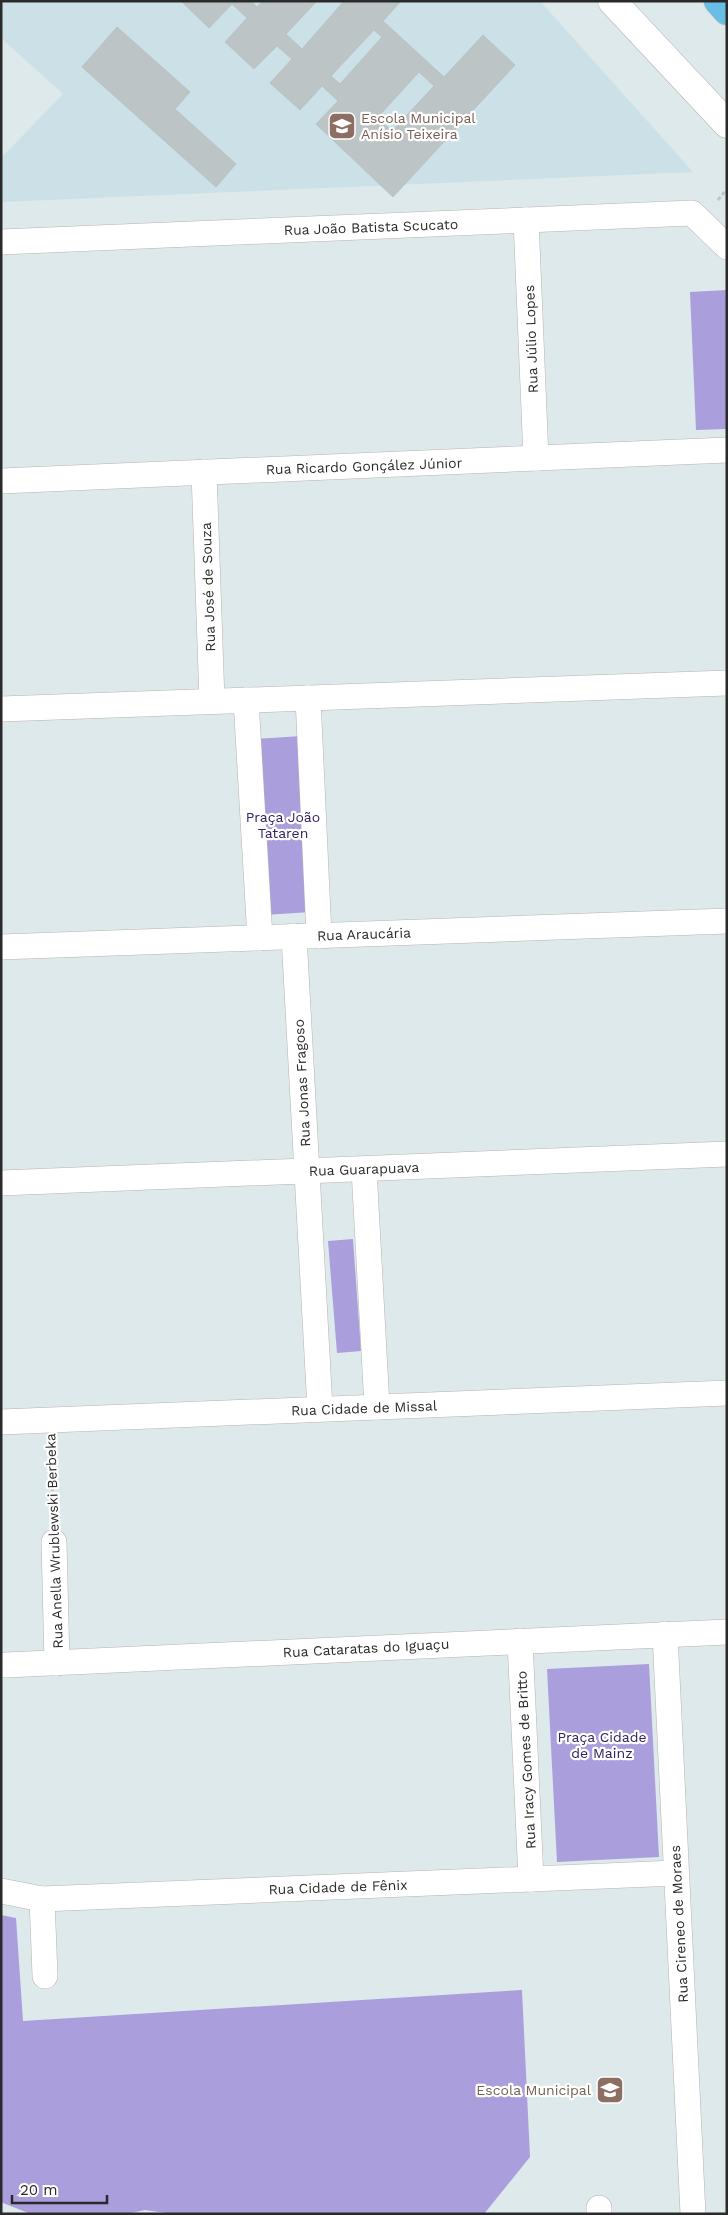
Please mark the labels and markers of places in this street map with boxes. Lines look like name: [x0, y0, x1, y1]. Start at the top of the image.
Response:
place label: Escola Municipal Anísio Teixeira: [361, 110, 476, 142]
school or university icon: Escola Municipal Anísio Teixeira: [327, 111, 357, 141]
school or university icon: Escola Municipal: [595, 2075, 625, 2105]
place label: Escola Municipal: [476, 2082, 592, 2098]

